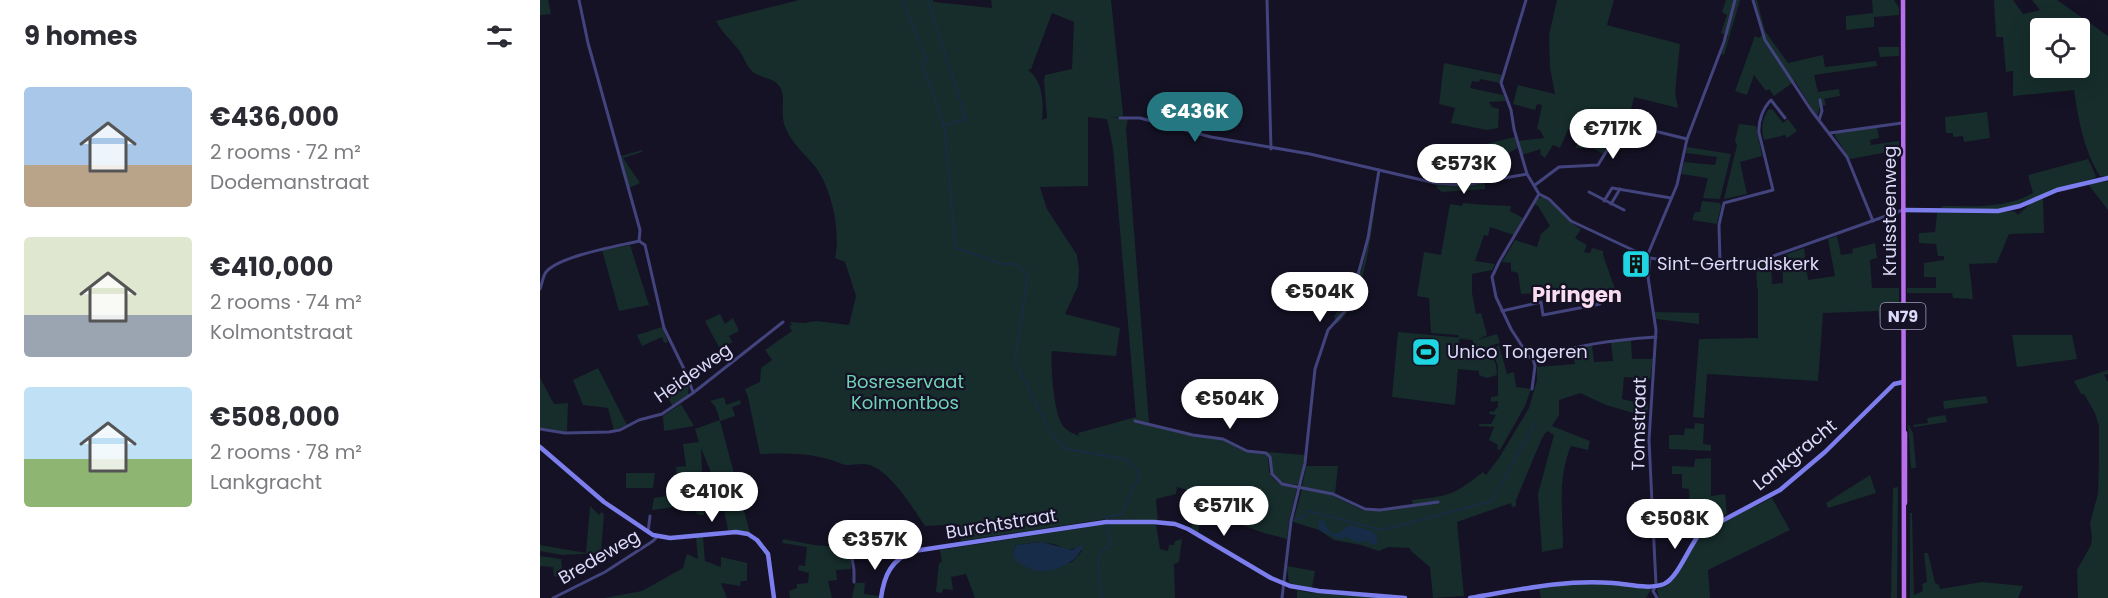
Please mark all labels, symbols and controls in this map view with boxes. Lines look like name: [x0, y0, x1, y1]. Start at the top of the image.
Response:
text: 9 homes: [24, 18, 138, 54]
map controls: [2030, 18, 2090, 78]
button: locate: [2030, 18, 2090, 78]
icon: filters: [483, 20, 516, 53]
pin: €436K: [1153, 92, 1237, 143]
text: €436K: [1161, 97, 1229, 125]
text: €436,000: [210, 99, 339, 135]
pin: €717K: [1571, 109, 1655, 160]
icon: home: [72, 111, 144, 183]
text: €717K: [1584, 114, 1642, 142]
text: 2 rooms · 72 m²: [210, 138, 361, 166]
pin: €573K: [1422, 144, 1506, 195]
street label: Kruissteenweg: [1877, 146, 1902, 276]
text: €573K: [1431, 149, 1497, 177]
text: Dodemanstraat: [210, 168, 369, 196]
building icon: Sint-Gertrudiskerk: [1620, 248, 1652, 280]
text: €410,000: [210, 249, 333, 285]
place label: Sint-Gertrudiskerk: [1657, 251, 1820, 276]
icon: home: [72, 261, 144, 333]
pin: €504K: [1278, 272, 1362, 323]
text: €504K: [1285, 277, 1355, 305]
district label: Piringen: [1532, 280, 1622, 309]
text: 2 rooms · 74 m²: [210, 288, 362, 316]
road number: N79: [1880, 303, 1926, 329]
text: Kolmontstraat: [210, 318, 353, 346]
sports icon: Unico Tongeren: [1410, 336, 1442, 368]
street label: Heideweg: [649, 337, 737, 408]
place label: Unico Tongeren: [1447, 339, 1588, 364]
park label: Bosreservaat Kolmontbos: [846, 369, 964, 415]
street label: Tomstraat: [1625, 377, 1652, 471]
pin: €504K: [1188, 379, 1272, 430]
text: €504K: [1195, 384, 1265, 412]
text: €508,000: [210, 399, 340, 435]
icon: home: [72, 411, 144, 483]
street label: Lankgracht: [1748, 413, 1842, 496]
text: 2 rooms · 78 m²: [210, 438, 362, 466]
text: Lankgracht: [210, 468, 322, 496]
pin: €410K: [670, 472, 754, 523]
text: €410K: [680, 477, 744, 505]
pin: €571K: [1182, 486, 1266, 537]
text: €571K: [1193, 491, 1255, 519]
pin: €508K: [1633, 499, 1717, 550]
street label: Burchtstraat: [944, 502, 1058, 545]
text: €508K: [1641, 504, 1709, 532]
pin: €357K: [833, 520, 917, 571]
street label: Bredeweg: [553, 523, 644, 590]
text: €357K: [842, 525, 908, 553]

